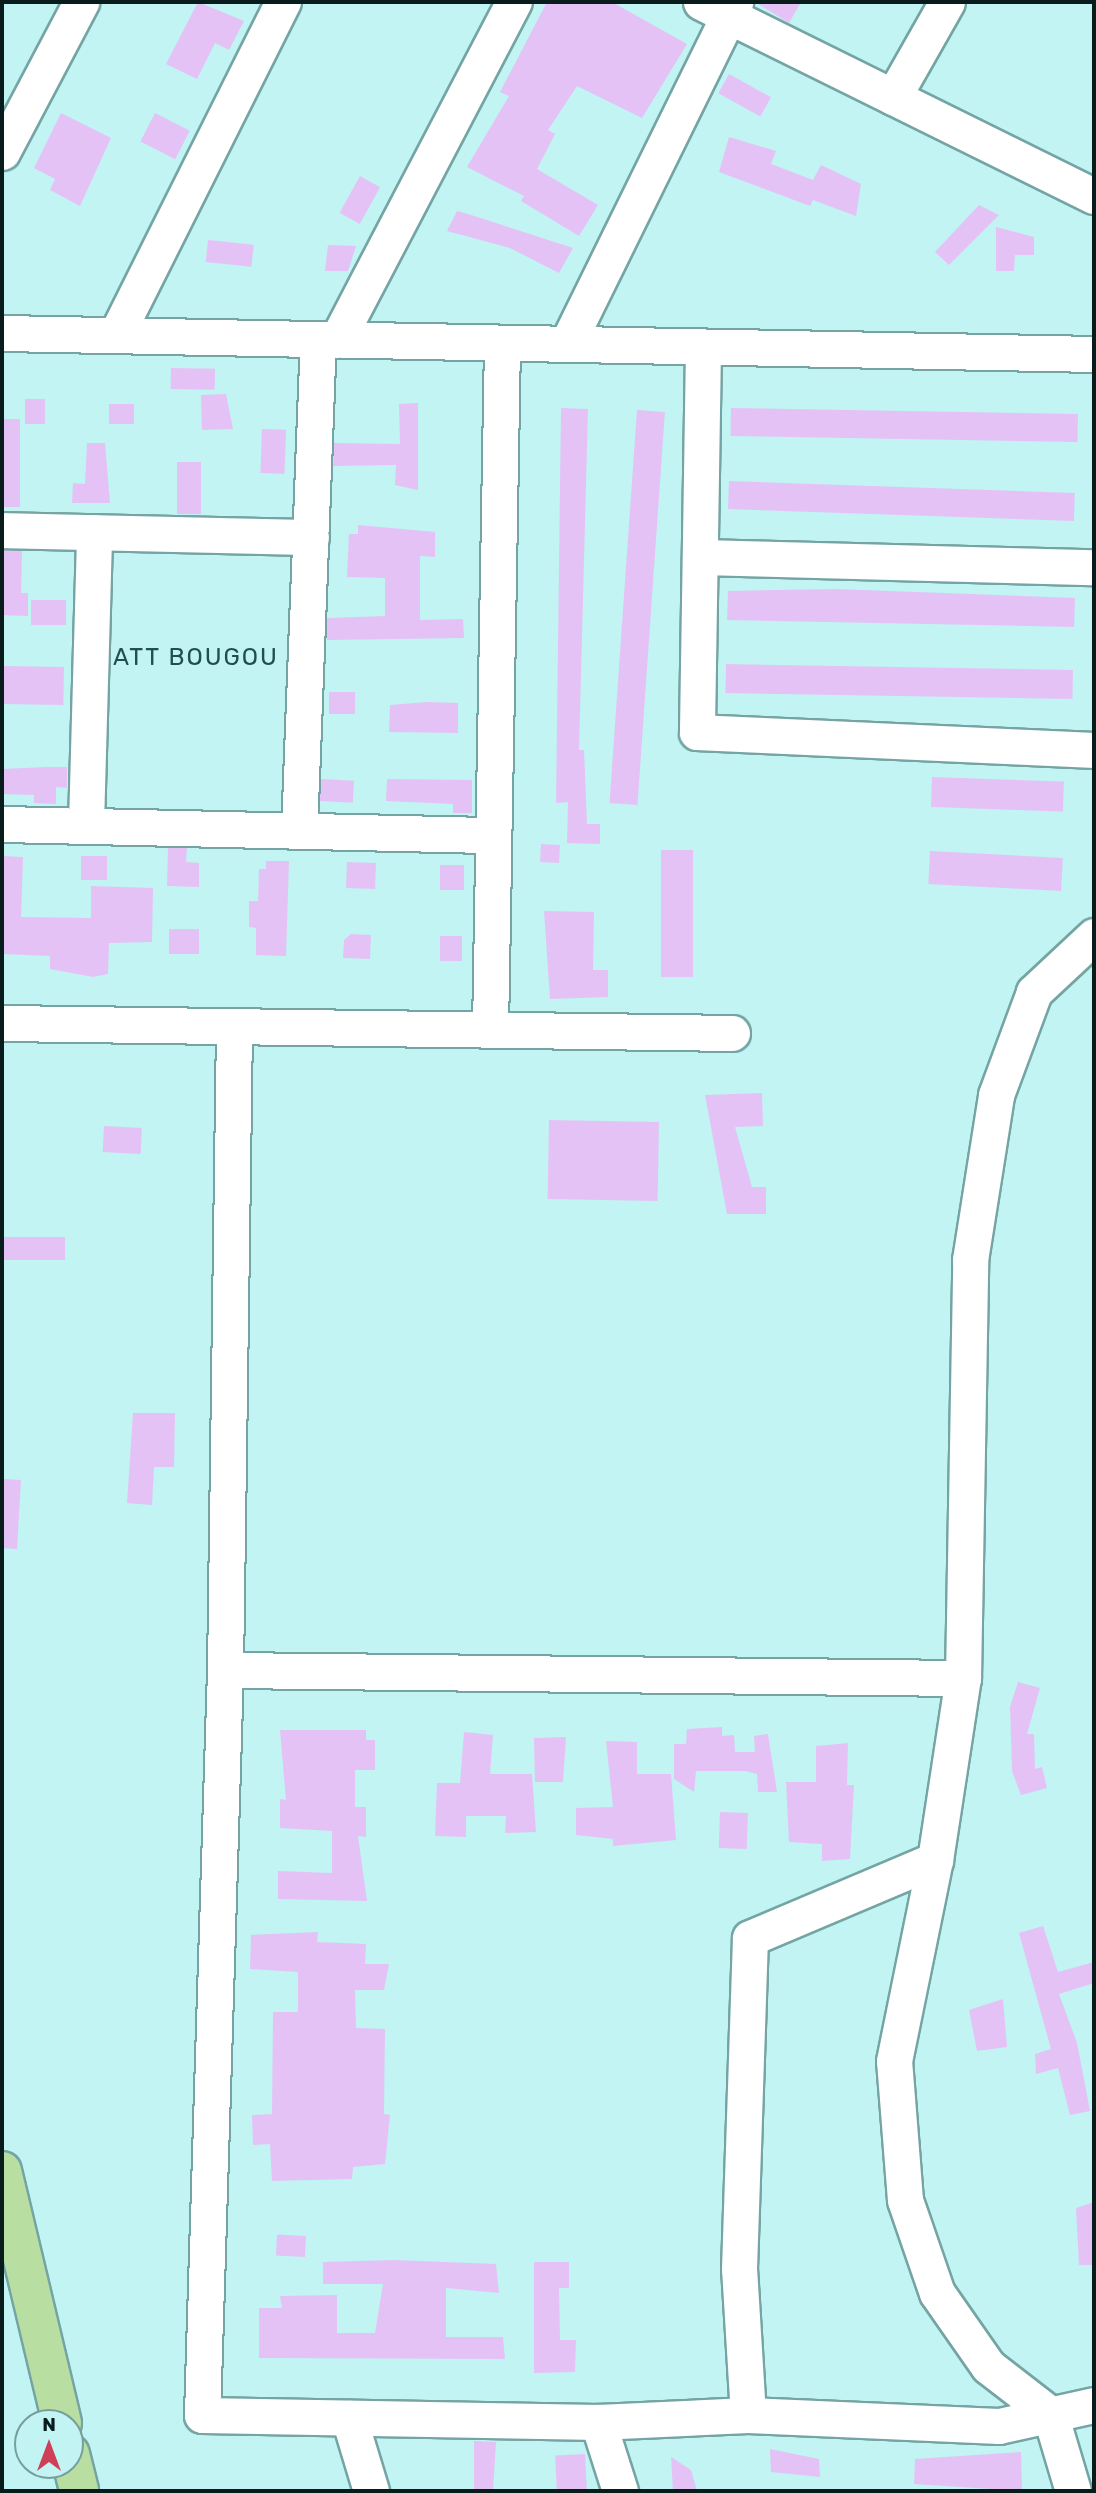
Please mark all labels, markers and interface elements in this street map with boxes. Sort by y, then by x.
district label: ATT BOUGOU [114,644,278,672]
north arrow [14,2409,84,2479]
text: N [42,2413,56,2436]

